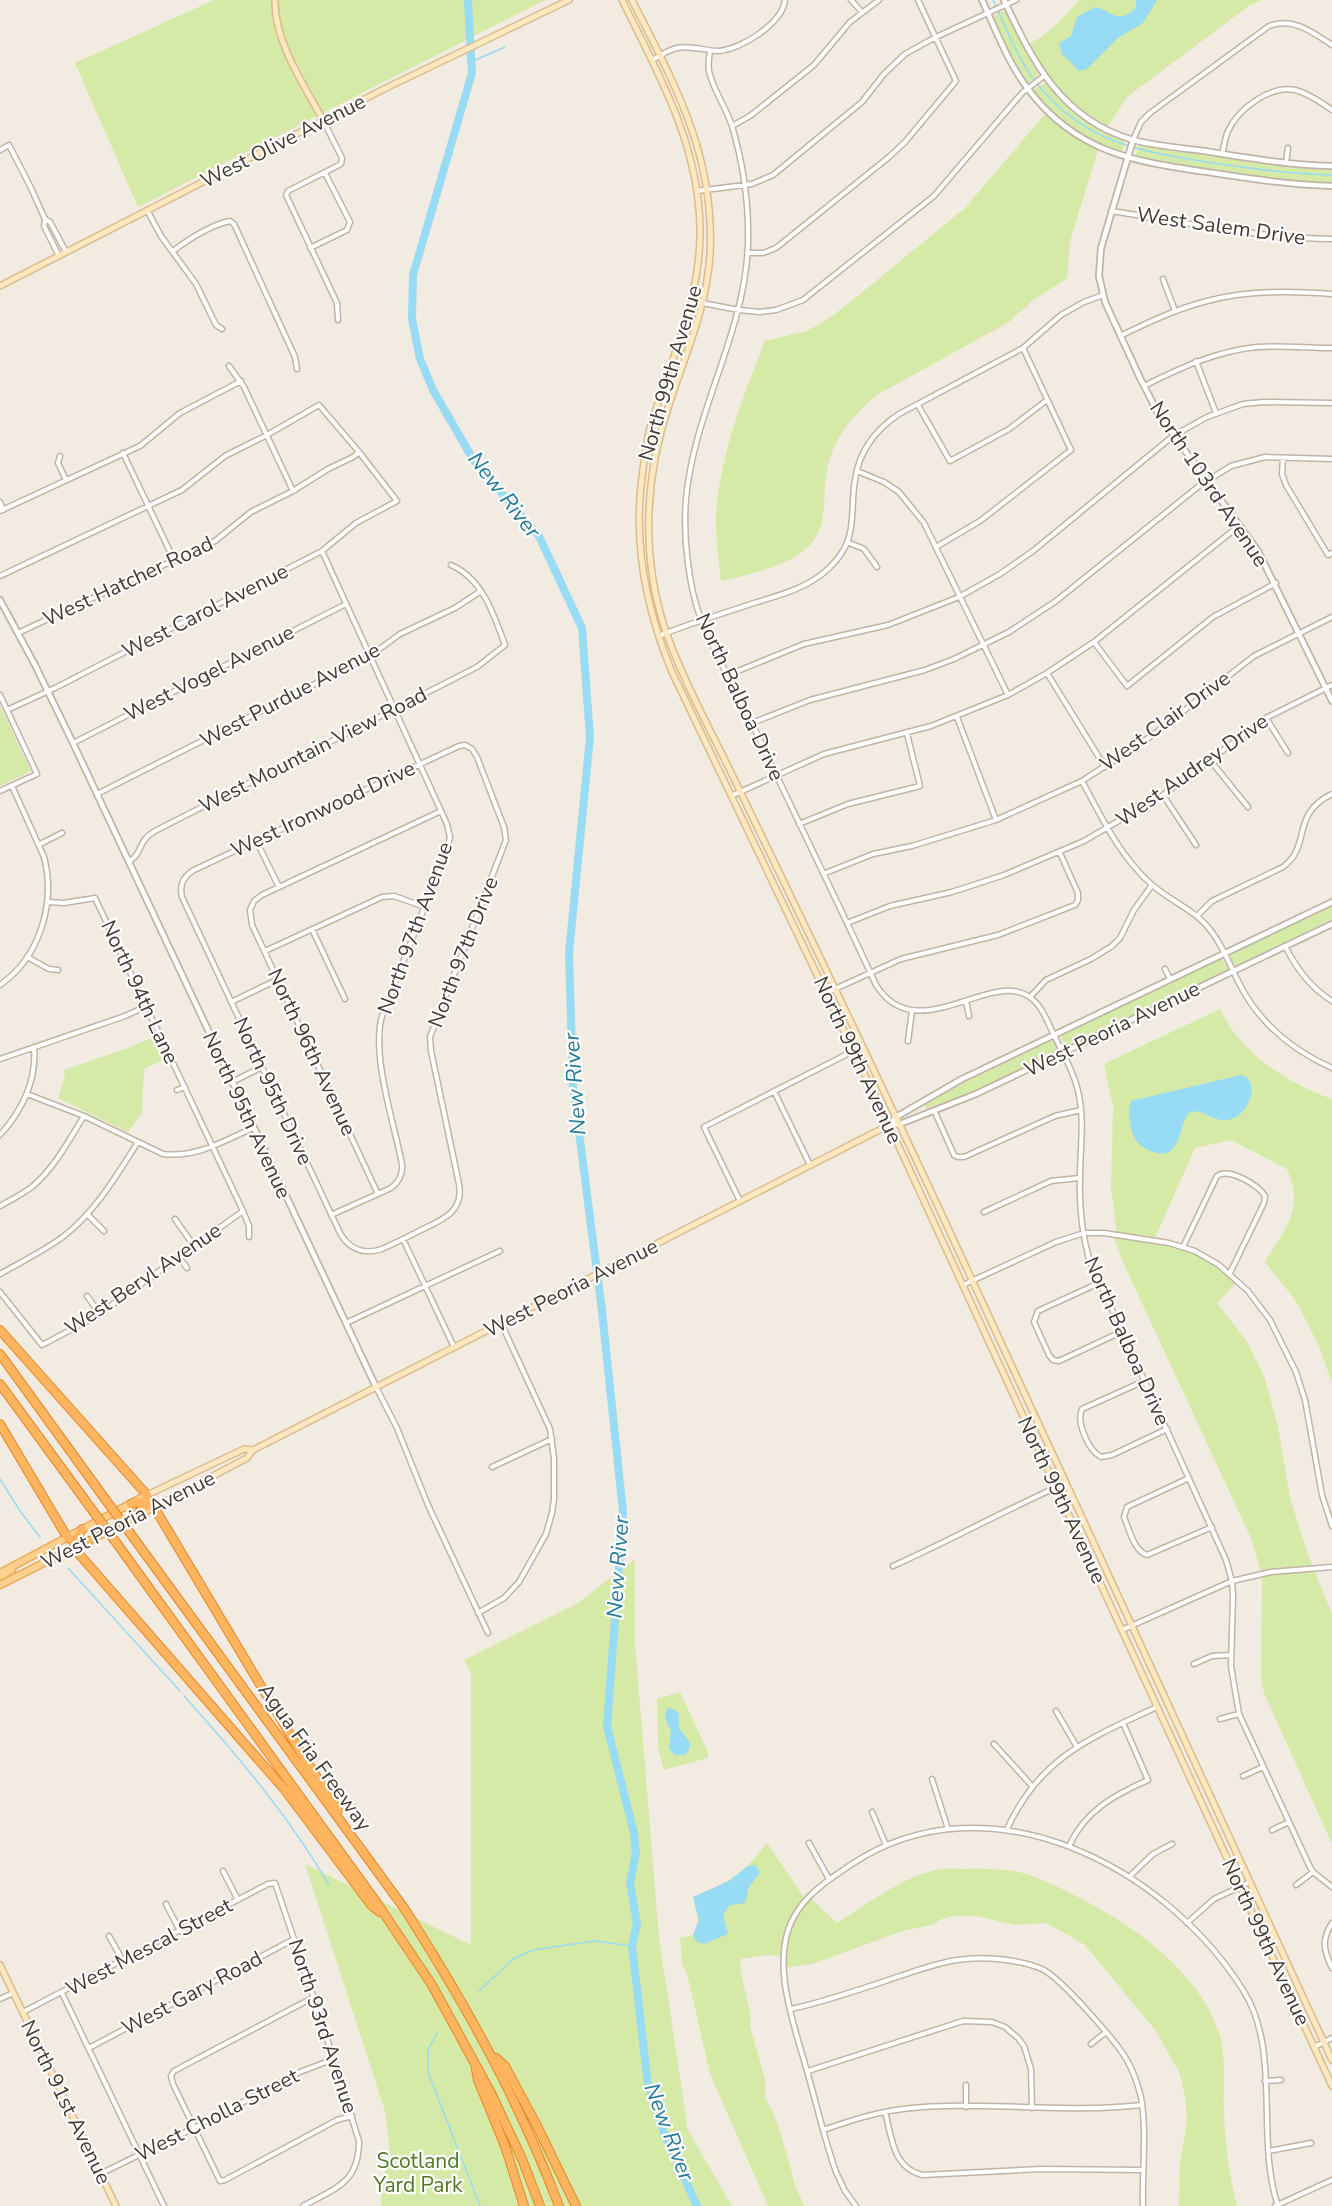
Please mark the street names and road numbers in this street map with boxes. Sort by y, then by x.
street label: West Olive Avenue [196,87,370,195]
street label: West Salem Drive [1135,200,1307,252]
street label: North 99th Avenue [632,282,708,464]
street label: North 103rd Avenue [1143,396,1275,572]
street label: West Hatcher Road [38,529,218,633]
street label: West Carol Avenue [117,557,293,665]
street label: North Balboa Drive [689,609,791,785]
street label: West Vogel Avenue [119,618,299,728]
street label: West Purdue Avenue [195,636,385,754]
street label: West Clair Drive [1094,664,1236,778]
street label: West Mountain View Road [194,680,432,820]
street label: West Audrey Drive [1110,707,1274,833]
street label: West Ironwood Drive [226,754,420,864]
street label: North 97th Avenue [371,838,459,1018]
street label: North 97th Drive [421,872,505,1032]
street label: North 94th Lane [94,916,186,1068]
street label: North 96th Avenue [261,964,363,1140]
street label: North 99th Avenue [807,972,909,1148]
street label: West Peoria Avenue [1020,974,1204,1084]
street label: North 95th Drive [227,1013,319,1169]
street label: North 95th Avenue [196,1027,298,1203]
street label: West Beryl Avenue [59,1216,227,1342]
street label: West Peoria Avenue [479,1232,663,1344]
street label: North Balboa Drive [1077,1252,1177,1430]
street label: North 99th Avenue [1011,1412,1113,1588]
street label: West Peoria Avenue [36,1464,220,1576]
street label: Agua Fria Freeway [252,1677,378,1837]
street label: North 99th Avenue [1215,1854,1317,2030]
street label: West Mescal Street [61,1891,238,2003]
street label: North 93rd Avenue [282,1935,364,2117]
street label: West Gary Road [117,1944,267,2042]
street label: North 91st Avenue [14,2015,118,2189]
street label: West Cholla Street [131,2061,304,2168]

